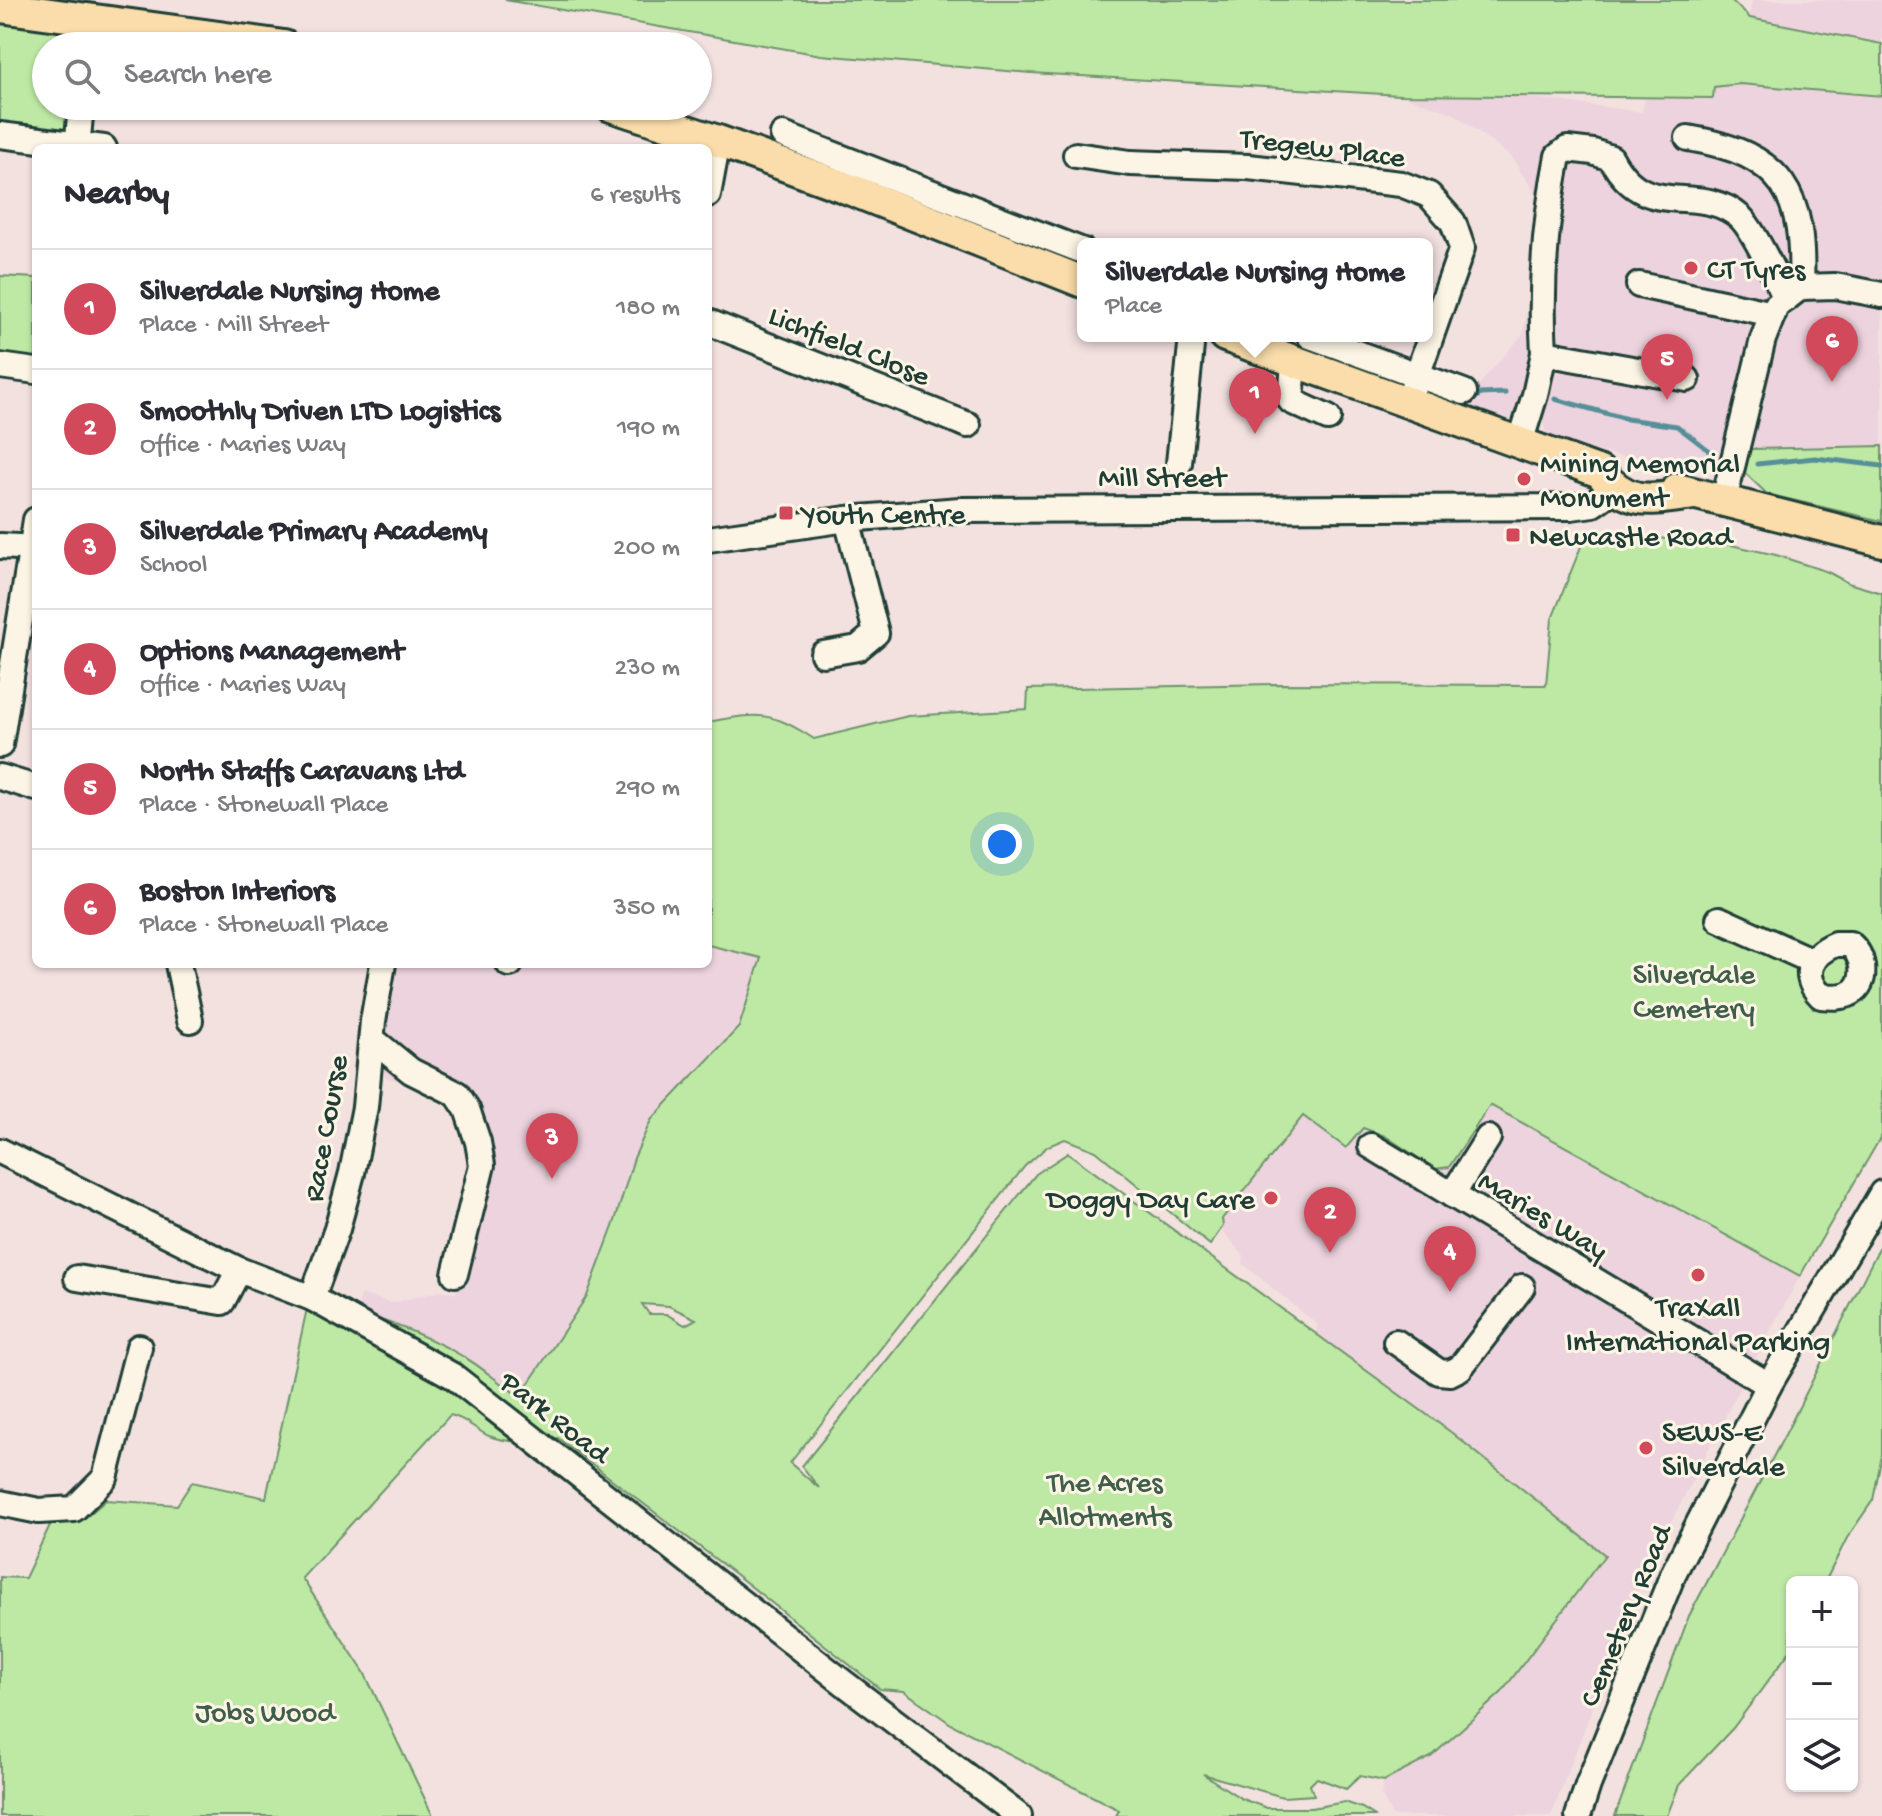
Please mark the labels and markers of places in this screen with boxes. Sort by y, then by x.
place label: CT Tyres [1707,255,1806,290]
marker: CT Tyres [1682,259,1700,277]
pin: 6 [1806,316,1858,382]
pin: 5 [1641,334,1693,400]
pin: 1 [1229,368,1281,434]
place label: Mining Memorial Monument [1540,449,1740,518]
marker: Mining Memorial Monument [1515,470,1533,488]
place label: Youth Centre [799,500,966,535]
marker: Youth Centre [777,504,795,522]
place label: Newcastle Road [1529,522,1735,557]
marker: Newcastle Road [1504,526,1522,544]
pin: 3 [526,1113,578,1179]
place label: Doggy Day Care [1045,1185,1256,1220]
pin: 2 [1304,1187,1356,1253]
marker: Doggy Day Care [1262,1189,1280,1207]
pin: 4 [1424,1226,1476,1292]
marker: TraXall International Parking [1689,1266,1707,1284]
place label: TraXall International Parking [1566,1293,1830,1362]
place label: SEWS-E Silverdale [1662,1418,1785,1487]
marker: SEWS-E Silverdale [1637,1439,1655,1457]

